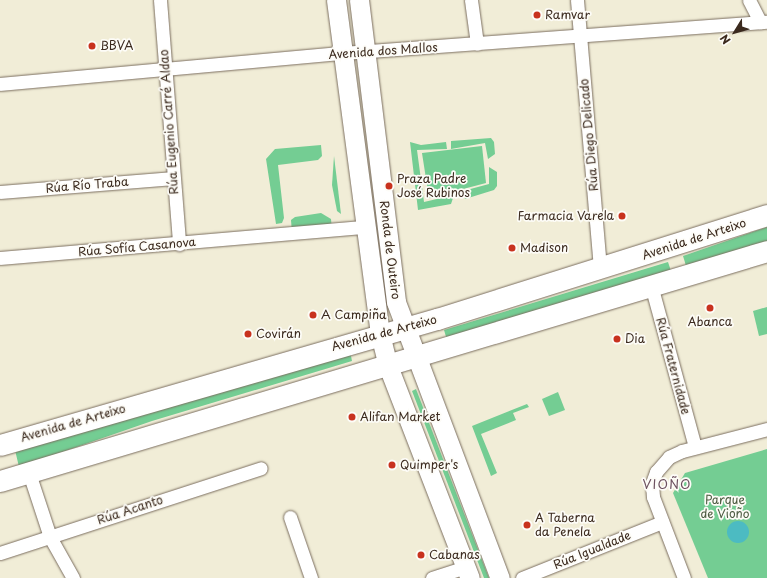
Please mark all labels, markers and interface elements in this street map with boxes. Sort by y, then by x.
place label: Ramvar [545,8,590,22]
marker: Ramvar [532,10,542,20]
north arrow [715,12,755,52]
text: N [716,31,734,48]
place label: BBVA [100,39,133,53]
street label: Avenida dos Mallos [328,40,438,62]
marker: BBVA [87,41,97,51]
street label: Rúa Eugenio Carré Aldao [157,49,181,195]
street label: Rúa Diego Delicado [577,78,601,192]
place label: Praza Padre José Rubinos [397,172,470,200]
street label: Rúa Río Traba [45,174,129,196]
marker: Praza Padre José Rubinos [384,181,394,191]
street label: Ronda de Outeiro [377,200,403,300]
place label: Farmacia Varela [518,209,614,223]
marker: Farmacia Varela [617,211,627,221]
street label: Avenida de Arteixo [640,215,748,263]
street label: Rúa Sofía Casanova [78,235,196,259]
place label: Madison [520,241,568,255]
marker: Madison [507,243,517,253]
marker: Abanca [705,303,715,313]
place label: A Campiña [321,308,387,322]
marker: A Campiña [308,310,318,320]
street label: Avenida de Arteixo [330,312,438,354]
street label: Rúa Fraternidade [653,315,693,417]
place label: Abanca [688,315,732,329]
place label: Covirán [256,327,301,341]
marker: Covirán [243,329,253,339]
place label: Dia [625,332,645,346]
marker: Dia [612,334,622,344]
street label: Avenida de Arteixo [19,401,127,445]
place label: Alifan Market [360,410,440,424]
marker: Alifan Market [347,412,357,422]
place label: Quimper's [400,458,458,472]
marker: Quimper's [387,460,397,470]
district label: VIOÑO [643,476,691,492]
street label: Rúa Acanto [95,493,165,527]
park label: Parque de Vioño [700,493,750,521]
place label: A Taberna da Penela [535,511,596,539]
marker: A Taberna da Penela [522,520,532,530]
street label: Rúa Igualdade [551,528,633,572]
place label: Cabanas [429,548,480,562]
marker: Cabanas [416,550,426,560]

